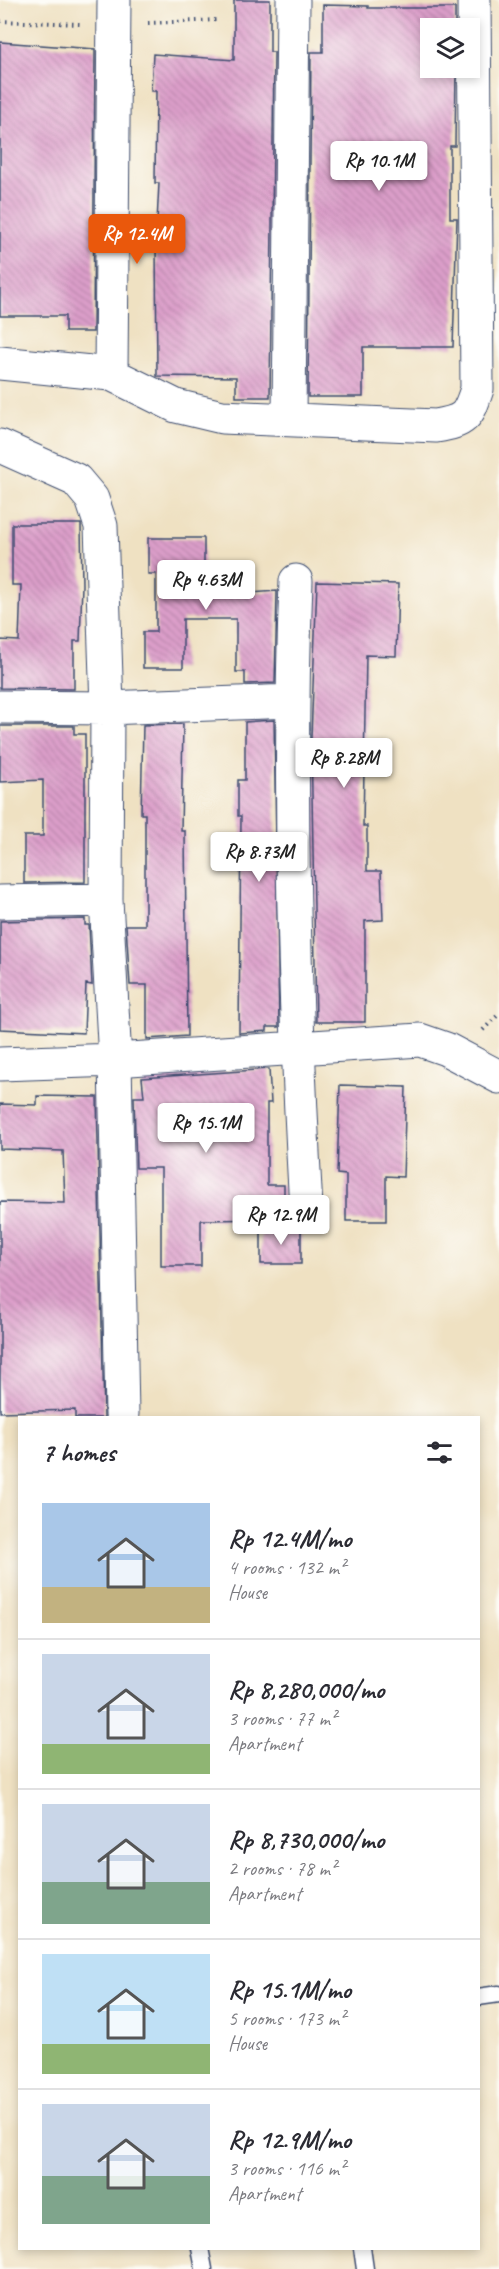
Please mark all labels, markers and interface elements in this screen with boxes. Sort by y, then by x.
map controls [420,18,480,78]
button: layers [420,18,480,78]
pin: Rp 10.1M [317,141,441,192]
text: Rp 10.1M [344,148,414,173]
pin: Rp 12.4M [75,214,199,265]
text: Rp 12.4M [102,221,172,246]
pin: Rp 4.63M [144,560,268,611]
text: Rp 4.63M [171,567,241,592]
pin: Rp 8.28M [282,738,406,789]
text: Rp 8.28M [309,745,379,770]
pin: Rp 8.73M [197,832,321,883]
text: Rp 8.73M [224,839,294,864]
pin: Rp 15.1M [144,1103,268,1154]
text: Rp 15.1M [172,1110,240,1135]
pin: Rp 12.9M [219,1195,343,1246]
text: Rp 12.9M [247,1202,315,1227]
text: 7 homes [42,1436,115,1469]
icon: filters [423,1436,456,1469]
text: Rp 12.4M/mo [228,1522,351,1555]
icon: home [90,1527,162,1599]
text: 4 rooms · 132 m² [228,1555,345,1580]
text: House [228,1580,267,1605]
text: Rp 8,280,000/mo [228,1673,384,1706]
icon: home [90,1678,162,1750]
text: 3 rooms · 77 m² [228,1706,336,1731]
text: Apartment [228,1731,301,1756]
text: Rp 8,730,000/mo [228,1823,384,1856]
icon: home [90,1828,162,1900]
text: 2 rooms · 78 m² [228,1856,336,1881]
text: Apartment [228,1881,301,1906]
text: Rp 15.1M/mo [228,1973,351,2006]
icon: home [90,1978,162,2050]
text: 5 rooms · 173 m² [228,2006,345,2031]
text: House [228,2031,267,2056]
text: Rp 12.9M/mo [228,2123,351,2156]
icon: home [90,2128,162,2200]
text: 3 rooms · 116 m² [228,2156,345,2181]
text: Apartment [228,2181,301,2206]

